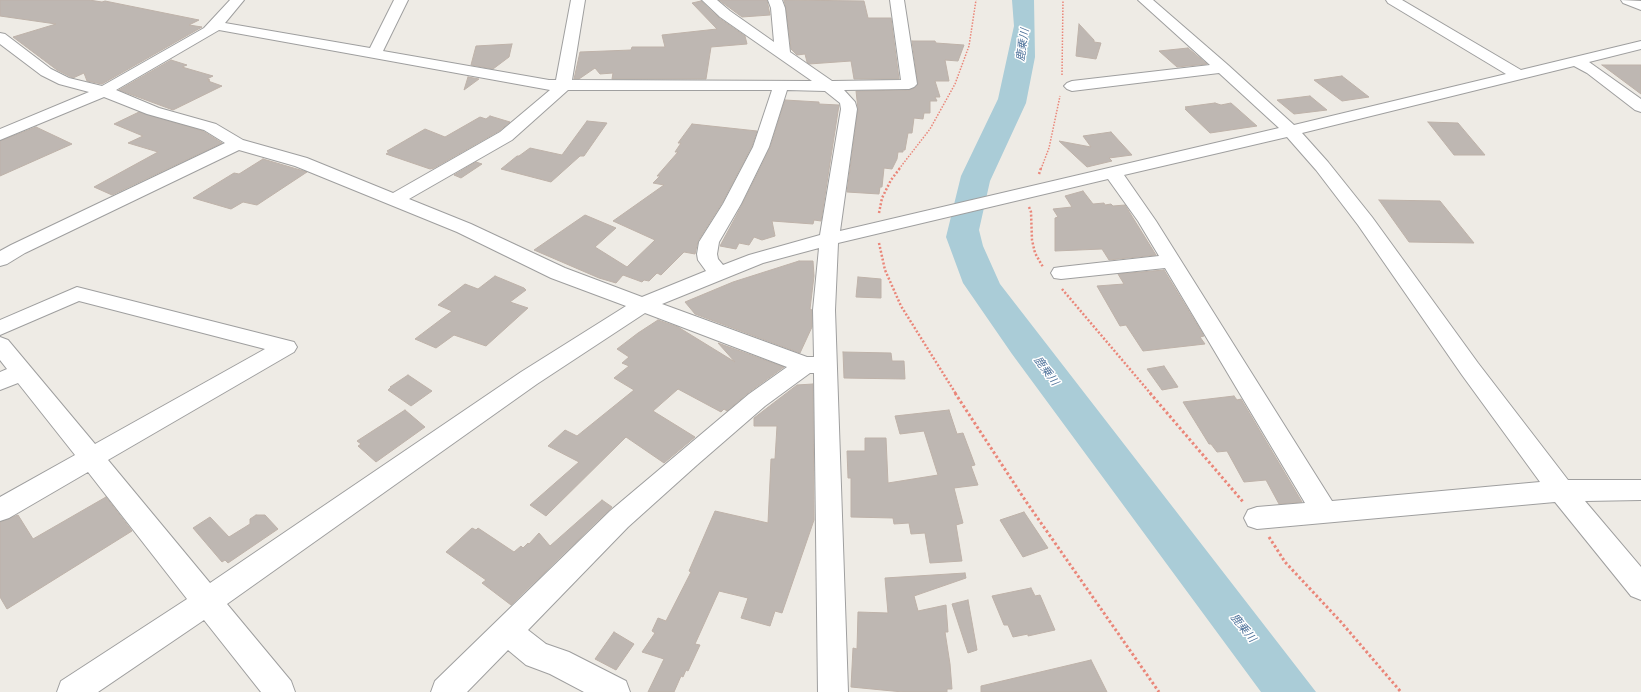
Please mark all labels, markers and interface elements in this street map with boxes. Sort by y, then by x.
water label: 鹿乗川 [1014,28,1032,62]
water label: 鹿乗川 [1031,354,1061,388]
water label: 鹿乗川 [1227,611,1259,645]

